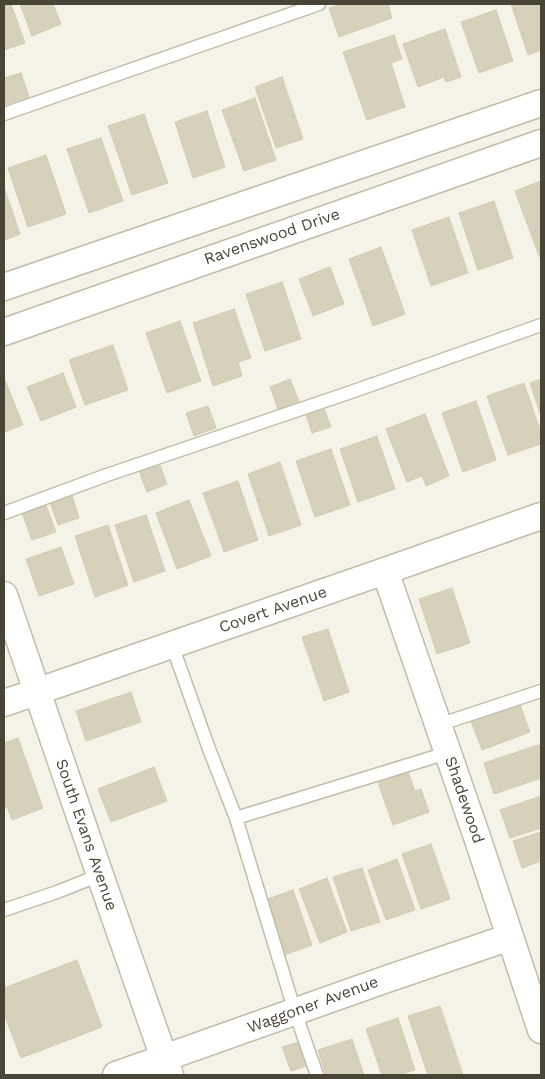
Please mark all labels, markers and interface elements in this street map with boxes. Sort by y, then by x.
street label: Ravenswood Drive [202,205,342,269]
street label: Covert Avenue [216,583,330,637]
street label: Shadewood [440,754,488,846]
street label: South Evans Avenue [51,757,121,913]
street label: Waggoner Avenue [245,972,381,1038]

